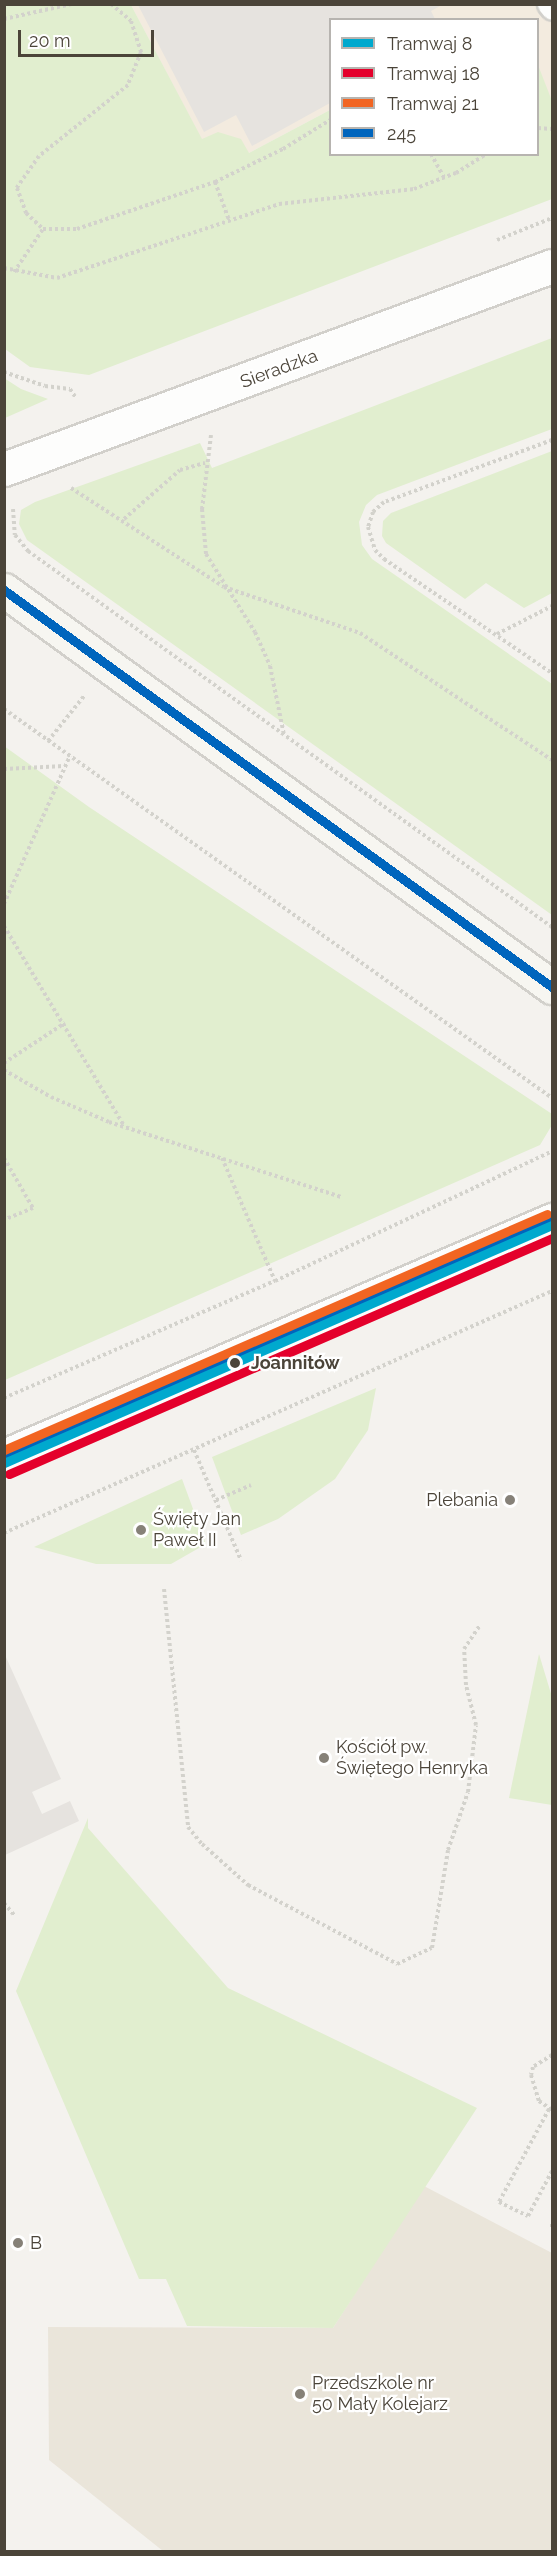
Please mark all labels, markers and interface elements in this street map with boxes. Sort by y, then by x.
scale bar [21,18,158,56]
legend [329,18,539,156]
text: 20 m [29,30,71,51]
text: Tramwaj 8 [387,33,472,54]
text: Tramwaj 18 [387,63,480,84]
text: Tramwaj 21 [387,93,479,114]
text: 245 [387,123,416,144]
street label: Sieradzka [237,345,321,393]
marker: Joannitów [224,1352,246,1374]
place label: Joannitów [251,1352,340,1374]
place label: Plebania [426,1489,498,1511]
marker: Plebania [503,1493,517,1507]
place label: Święty Jan Paweł II [153,1509,242,1552]
marker: Święty Jan Paweł II [134,1523,148,1537]
place label: Kościół pw. Świętego Henryka [336,1737,488,1780]
marker: Kościół pw. Świętego Henryka [317,1751,331,1765]
place label: B [30,2232,42,2254]
marker: B [11,2236,25,2250]
place label: Przedszkole nr 50 Mały Kolejarz [312,2373,448,2416]
marker: Przedszkole nr 50 Mały Kolejarz [293,2387,307,2401]

